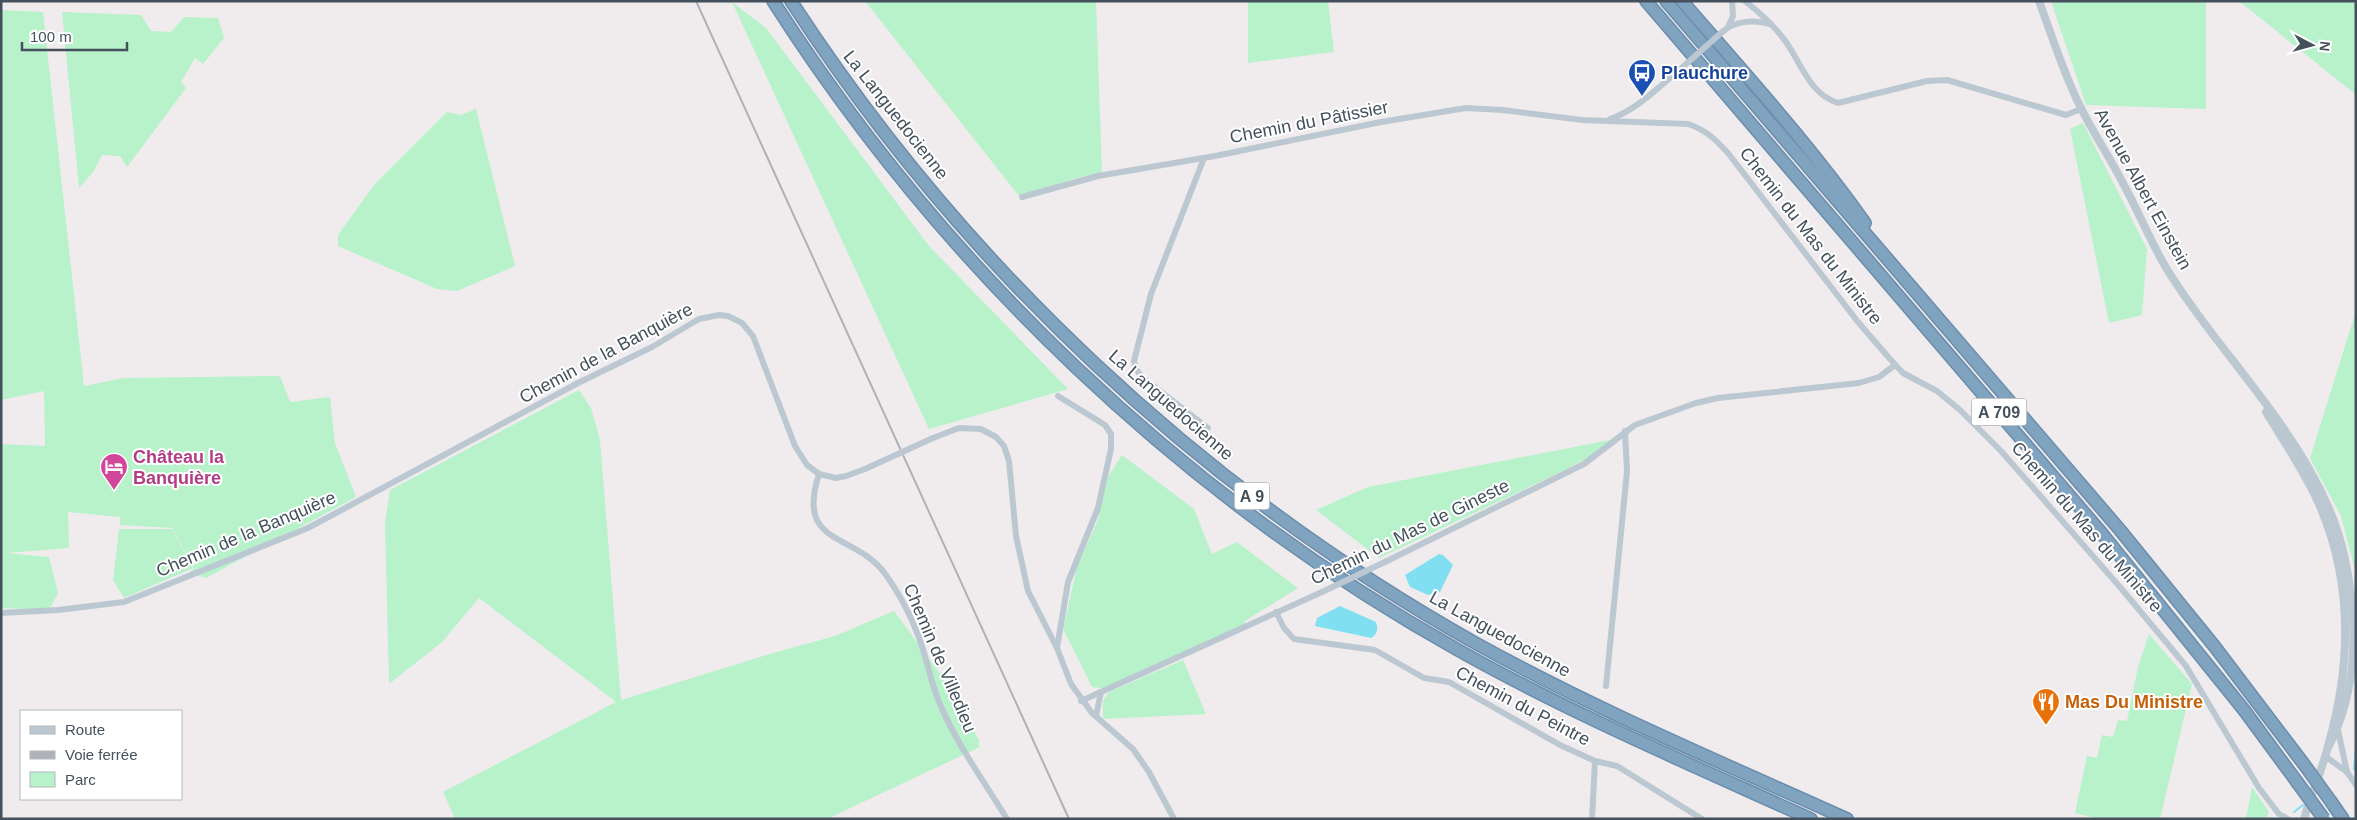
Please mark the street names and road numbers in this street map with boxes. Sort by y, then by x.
street label: La Languedocienne [839,47,953,183]
street label: Chemin du Pâtissier [1228,97,1390,147]
street label: Avenue Albert Einstein [2090,105,2196,273]
street label: Chemin du Mas du Ministre [1736,144,1886,328]
street label: Chemin de la Banquière [516,299,696,407]
street label: La Languedocienne [1105,346,1237,464]
road number: A 709 [1972,398,2026,426]
street label: Chemin du Mas du Ministre [2008,438,2166,616]
street label: Chemin du Mas de Gineste [1308,475,1512,589]
road number: A 9 [1234,482,1270,510]
street label: Chemin de la Banquière [153,487,339,581]
street label: Chemin de Villedieu [900,581,980,735]
street label: La Languedocienne [1426,587,1574,681]
street label: Chemin du Peintre [1452,662,1594,750]

